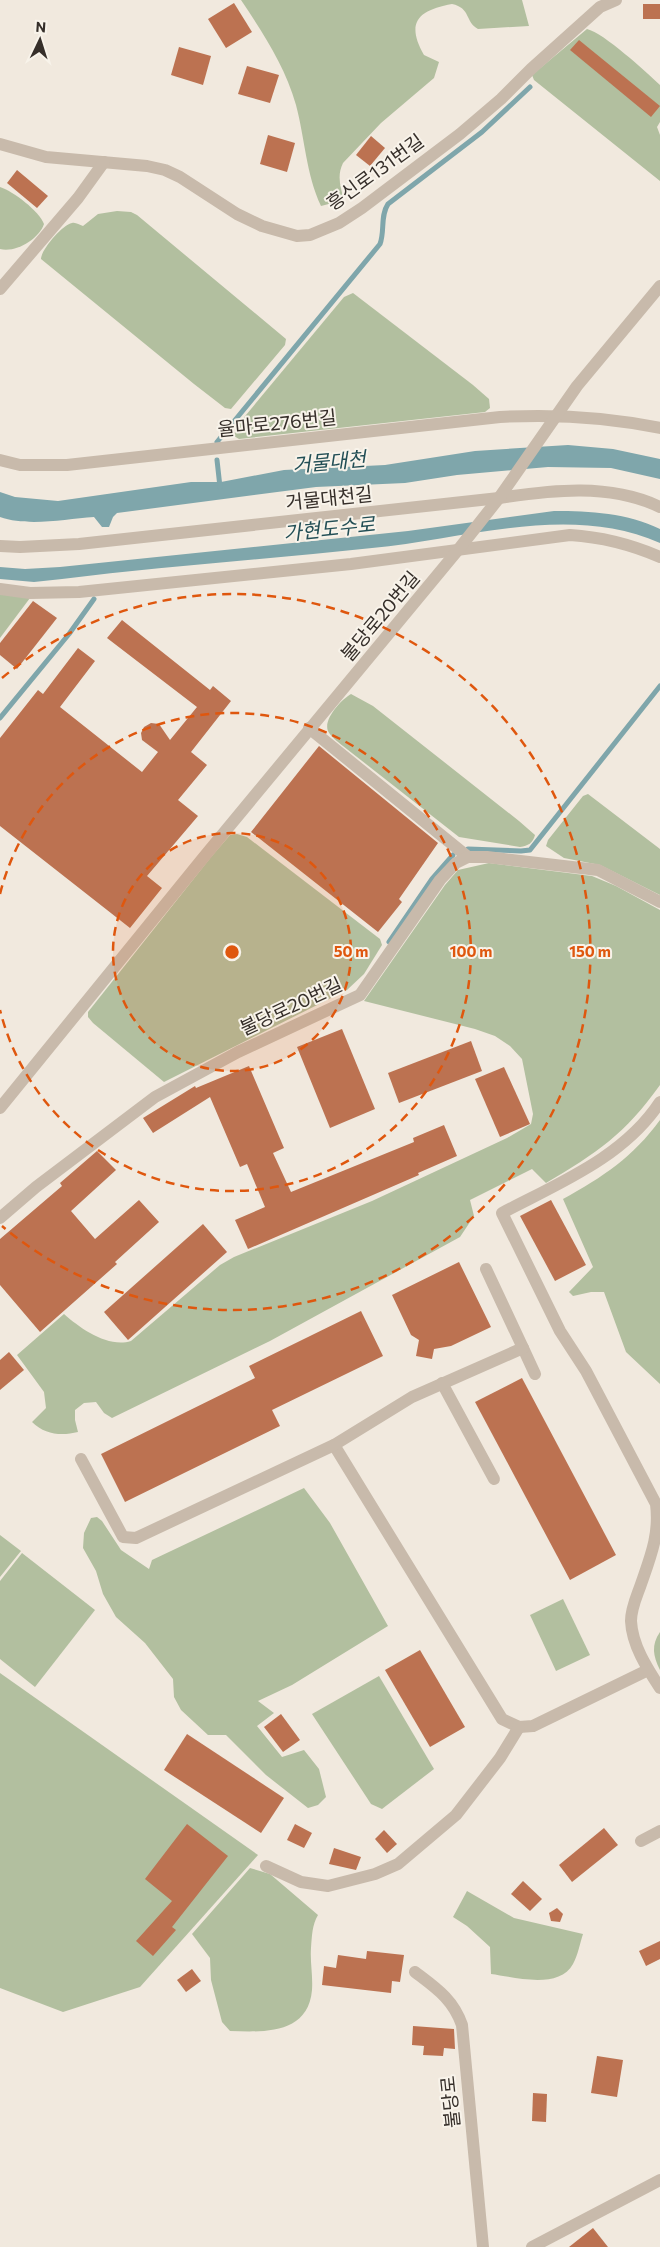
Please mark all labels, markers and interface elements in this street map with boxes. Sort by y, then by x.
north arrow [15,15,65,65]
text: N [35,18,47,35]
street label: 흥신로131번길 [322,129,428,215]
street label: 율마로276번길 [216,405,338,440]
water label: 거물대천 [291,446,369,476]
street label: 거물대천길 [284,481,374,514]
water label: 가현도수로 [282,511,377,545]
street label: 불당로20번길 [335,566,424,665]
text: 50 m [334,942,368,960]
text: 100 m [450,942,492,960]
text: 150 m [569,942,611,960]
centre of rings [223,943,241,961]
street label: 불당로20번길 [236,972,346,1039]
street label: 불당로 [435,2075,464,2129]

